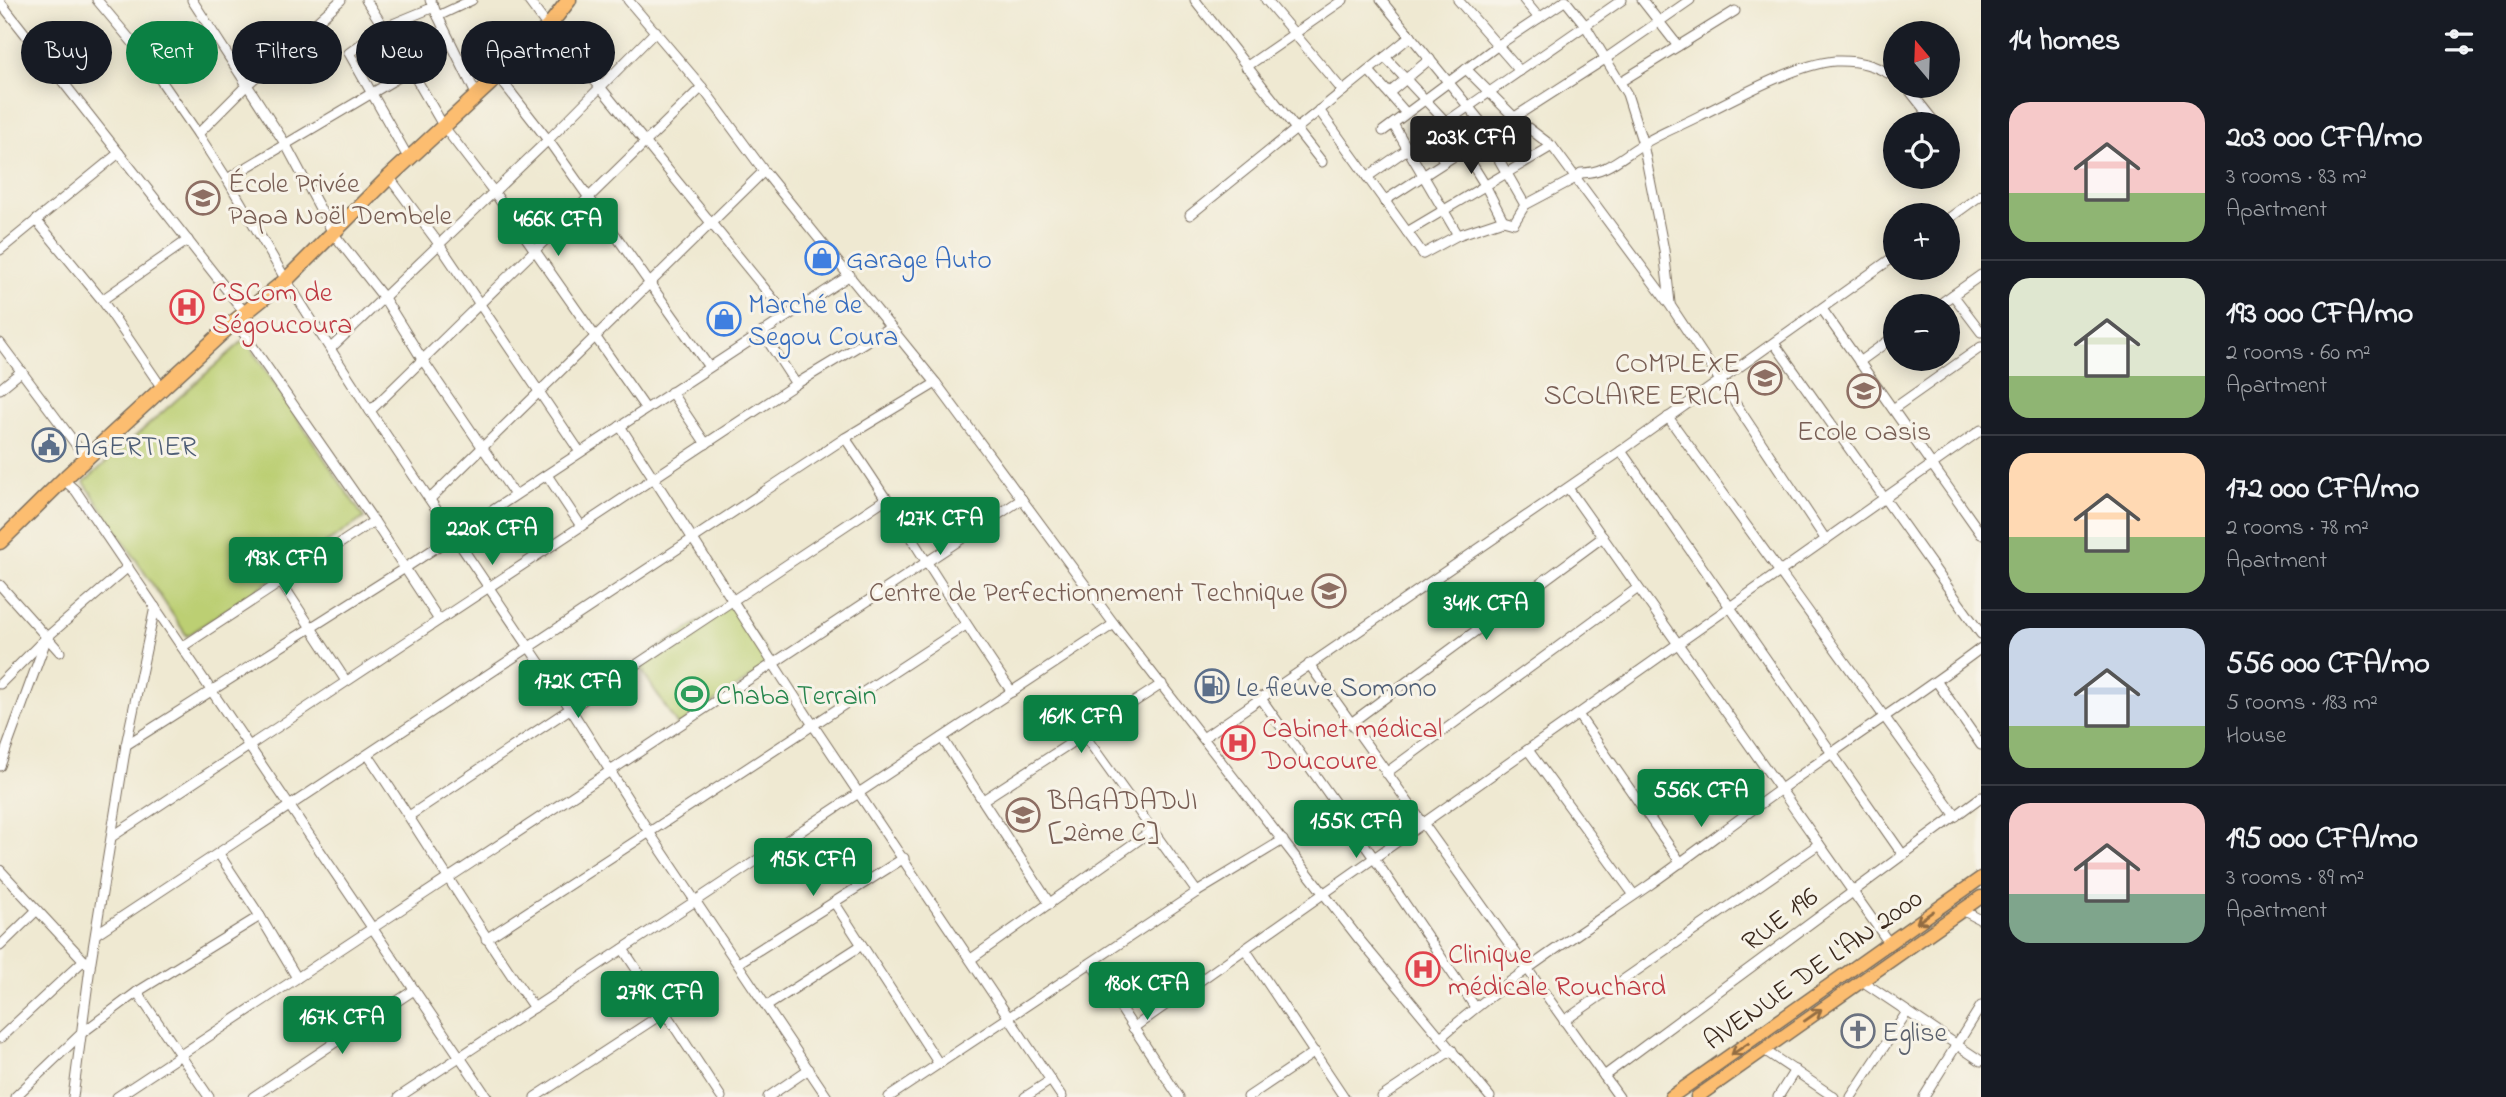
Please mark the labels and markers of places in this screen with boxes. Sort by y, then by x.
pin: 203K CFA [1399,116,1543,176]
place label: École Privée Papa Noël Dembele [228,165,453,238]
school or university icon: École Privée Papa Noël Dembele [184,179,222,217]
pin: 466K CFA [486,198,630,258]
shop icon: Garage Auto [803,239,841,277]
place label: Garage Auto [846,241,992,282]
place label: CSCom de Ségoucoura [212,274,352,347]
place label: Marché de Segou Coura [748,286,898,359]
hospital icon: CSCom de Ségoucoura [168,288,206,326]
shop icon: Marché de Segou Coura [705,300,743,338]
place label: COMPLEXE SCOLAIRE ERICA [1544,345,1740,418]
school or university icon: COMPLEXE SCOLAIRE ERICA [1746,359,1784,397]
school or university icon: Ecole Oasis [1845,372,1883,410]
place label: Ecole Oasis [1797,413,1931,454]
public building icon: AGERTIER [30,426,68,464]
place label: AGERTIER [74,428,197,469]
pin: 127K CFA [868,498,1012,557]
pin: 220K CFA [420,508,564,567]
pin: 193K CFA [214,538,358,597]
school or university icon: Centre de Perfectionnement Technique [1310,572,1348,610]
place label: Centre de Perfectionnement Technique [869,574,1304,615]
pin: 341K CFA [1414,582,1558,642]
pin: 172K CFA [506,660,650,720]
fuel station icon: Le fleuve Somono [1193,667,1231,705]
place label: Le fleuve Somono [1236,669,1437,710]
sports icon: Chaba Terrain [673,675,711,713]
place label: Chaba Terrain [716,677,877,718]
pin: 161K CFA [1009,696,1153,755]
place label: Cabinet médical Doucoure [1261,710,1442,783]
hospital icon: Cabinet médical Doucoure [1219,724,1257,762]
pin: 556K CFA [1629,770,1773,829]
place label: BAGADADJI [2ème C] [1047,782,1198,855]
school or university icon: BAGADADJI [2ème C] [1004,796,1042,834]
pin: 155K CFA [1284,800,1428,860]
pin: 195K CFA [741,838,885,898]
place label: Clinique médicale Rouchard [1448,936,1666,1009]
hospital icon: Clinique médicale Rouchard [1404,950,1442,988]
pin: 180K CFA [1075,962,1219,1022]
pin: 279K CFA [588,972,732,1031]
pin: 167K CFA [270,996,414,1056]
church icon: Eglise [1839,1012,1877,1050]
place label: Eglise [1882,1014,1947,1055]

